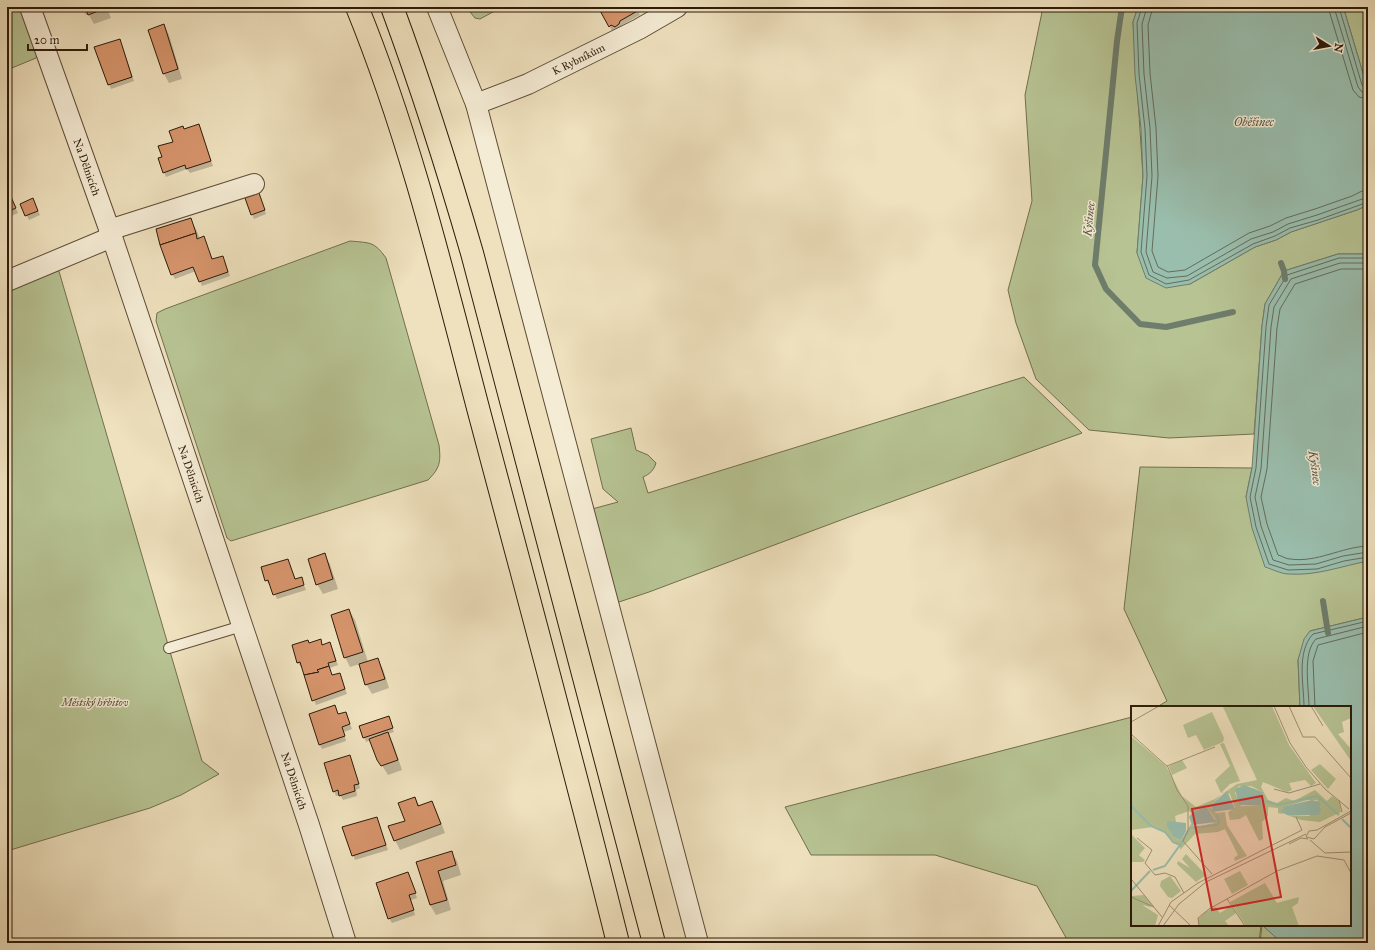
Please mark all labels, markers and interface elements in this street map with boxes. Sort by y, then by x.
scale bar [28,26,87,52]
north arrow [1309,26,1349,66]
text: 20 m [34,33,60,47]
street label: K Rybníkům [550,40,608,78]
text: N [1331,42,1346,54]
water label: Oběšinec [1234,115,1275,129]
street label: Na Dělnicích [71,137,103,197]
water label: Kyšinec [1080,200,1098,238]
street label: Na Dělnicích [176,443,207,504]
water label: Kyšinec [1305,449,1324,487]
park label: Městský hřbitov [60,696,129,709]
inset map [1131,706,1351,926]
street label: Na Dělnicích [279,751,310,811]

